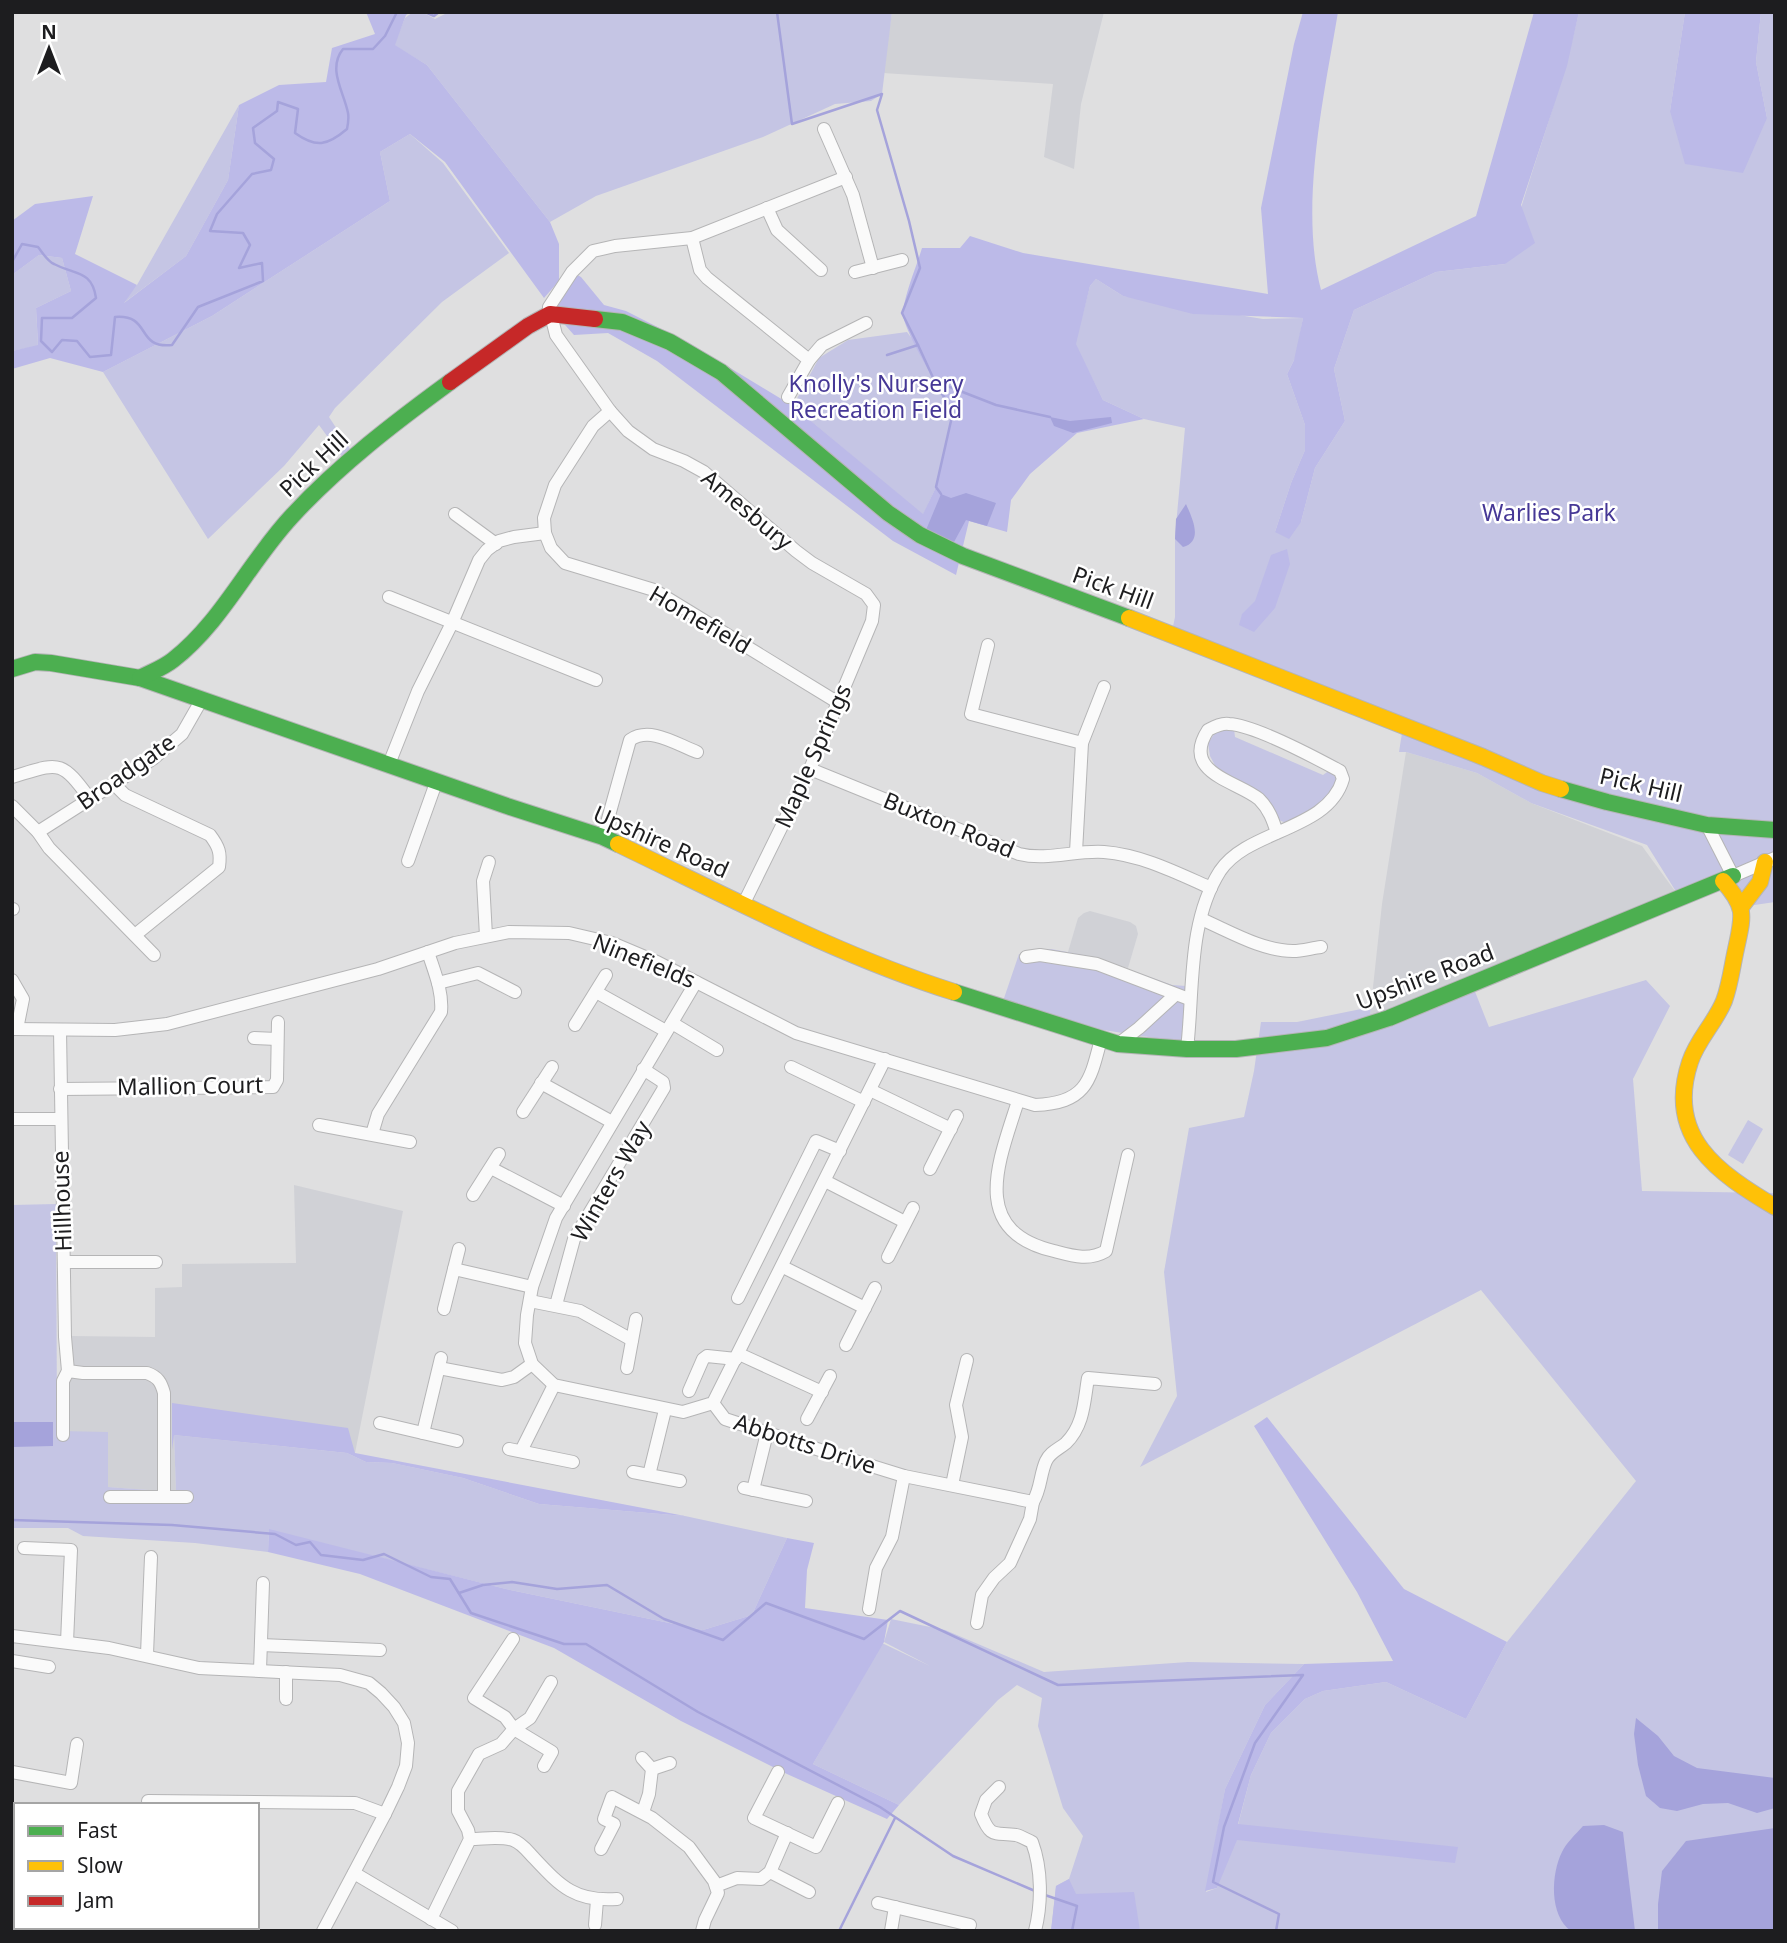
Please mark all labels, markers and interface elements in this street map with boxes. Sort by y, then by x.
north arrow [14,14,84,84]
text: N [41,19,57,45]
park label: Knolly's Nursery Recreation Field [789,367,964,425]
street label: Pick Hill [272,423,355,504]
street label: Amesbury [695,462,800,557]
park label: Warlies Park [1482,496,1617,528]
street label: Pick Hill [1068,558,1158,616]
street label: Homefield [644,577,757,661]
street label: Maple Springs [766,679,858,833]
street label: Broadgate [70,726,181,817]
street label: Pick Hill [1597,759,1686,809]
street label: Buxton Road [879,783,1020,865]
street label: Upshire Road [588,797,734,885]
street label: Ninefields [588,925,701,995]
street label: Upshire Road [1351,935,1498,1017]
street label: Mallion Court [117,1068,263,1102]
street label: Winters Way [563,1114,658,1247]
street label: Hillhouse [43,1150,79,1252]
street label: Abbotts Drive [730,1405,880,1481]
legend [14,1803,259,1929]
text: Fast [77,1816,118,1844]
text: Slow [77,1851,123,1879]
text: Jam [75,1886,114,1914]

